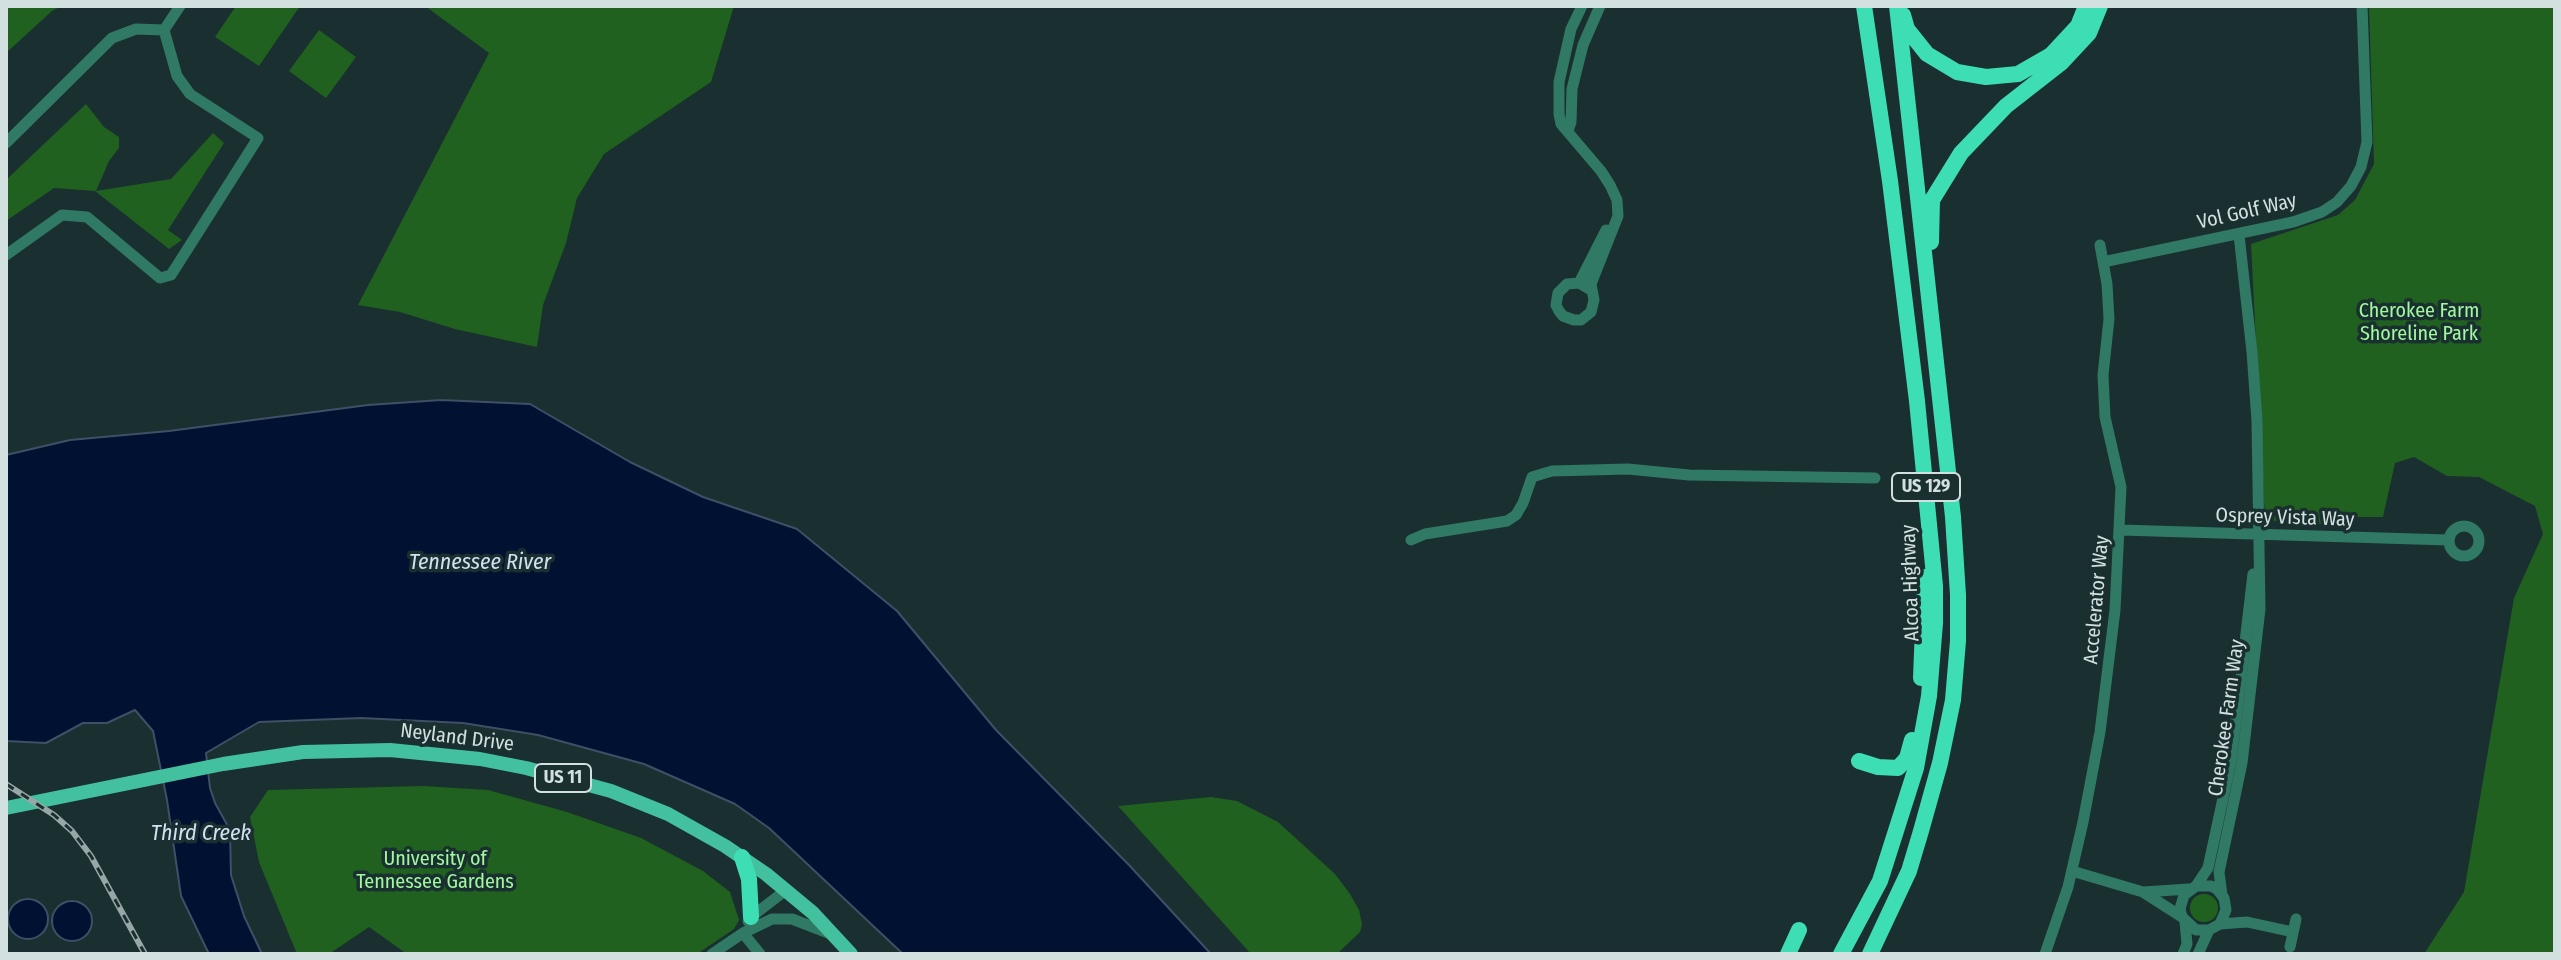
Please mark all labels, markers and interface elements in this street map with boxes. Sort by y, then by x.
street label: Vol Golf Way [2195,189,2299,235]
park label: Cherokee Farm Shoreline Park [2359,299,2479,346]
road number: US 129 [1892,473,1960,501]
street label: Osprey Vista Way [2215,504,2355,532]
street label: Alcoa Highway [1897,524,1925,642]
street label: Accelerator Way [2079,535,2115,665]
water label: Tennessee River [409,550,551,576]
street label: Cherokee Farm Way [2204,638,2250,798]
street label: Neyland Drive [399,719,515,757]
road number: US 11 [535,764,591,792]
water label: Third Creek [151,821,251,847]
park label: University of Tennessee Gardens [356,847,514,894]

